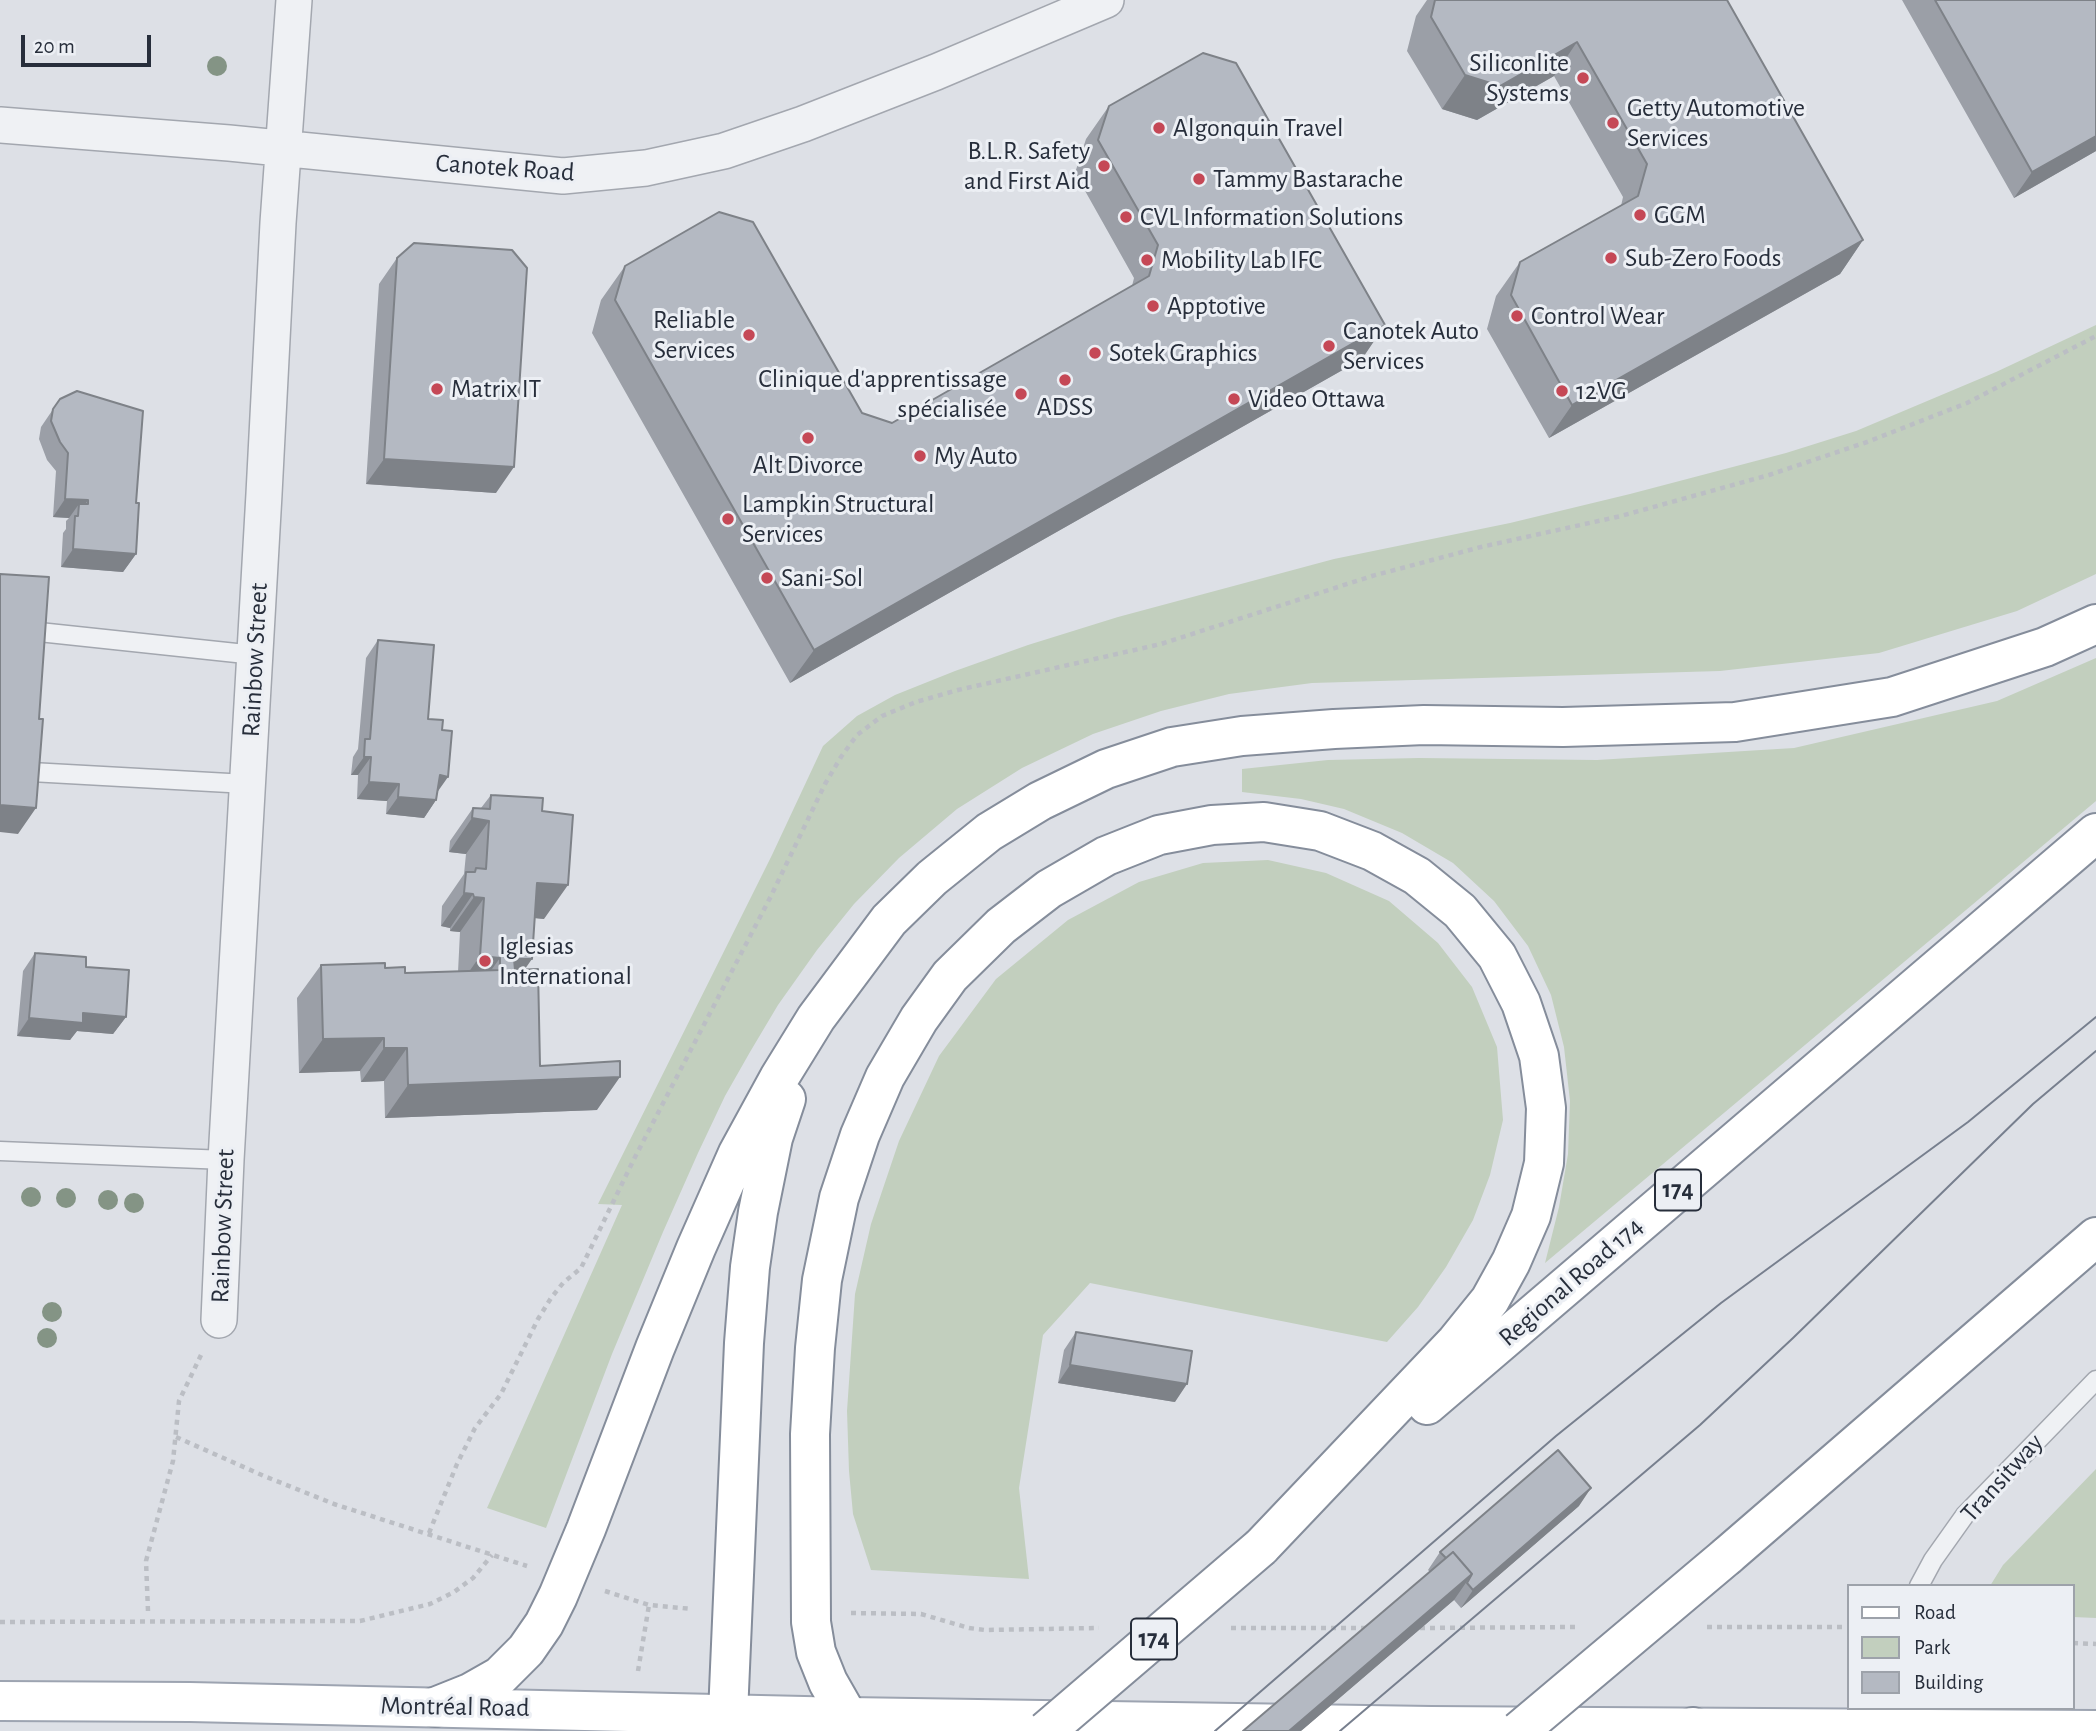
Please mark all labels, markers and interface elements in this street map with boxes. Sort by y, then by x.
scale bar [24,21,154,65]
text: 20 m [34,36,75,57]
place label: Siliconlite Systems [1469,47,1569,108]
marker: Siliconlite Systems [1575,70,1591,86]
place label: Getty Automotive Services [1627,92,1805,154]
place label: Algonquin Travel [1173,112,1343,144]
marker: Getty Automotive Services [1605,115,1621,131]
marker: Algonquin Travel [1151,120,1167,136]
place label: B.L.R. Safety and First Aid [964,135,1090,196]
street label: Canotek Road [434,148,576,188]
marker: B.L.R. Safety and First Aid [1096,158,1112,174]
place label: Tammy Bastarache [1213,163,1403,195]
marker: Tammy Bastarache [1191,171,1207,187]
place label: GGM [1654,199,1706,231]
place label: CVL Information Solutions [1140,201,1403,233]
marker: GGM [1632,207,1648,223]
marker: CVL Information Solutions [1118,209,1134,225]
place label: Sub-Zero Foods [1625,242,1781,274]
place label: Mobility Lab IFC [1161,244,1322,276]
marker: Sub-Zero Foods [1603,250,1619,266]
marker: Mobility Lab IFC [1139,252,1155,268]
place label: Apptotive [1167,290,1266,322]
marker: Apptotive [1145,298,1161,314]
place label: Control Wear [1531,300,1664,332]
place label: Reliable Services [653,304,735,366]
marker: Control Wear [1509,308,1525,324]
place label: Canotek Auto Services [1343,315,1479,376]
marker: Reliable Services [741,327,757,343]
place label: Sotek Graphics [1109,337,1257,369]
marker: Canotek Auto Services [1321,338,1337,354]
marker: Sotek Graphics [1087,345,1103,361]
place label: Clinique d'apprentissage spécialisée [758,363,1007,424]
marker: ADSS [1057,372,1073,388]
place label: Matrix IT [451,373,541,405]
place label: 12VG [1576,375,1627,407]
marker: Matrix IT [429,381,445,397]
place label: Video Ottawa [1248,383,1385,415]
marker: 12VG [1554,383,1570,399]
marker: Clinique d'apprentissage spécialisée [1013,386,1029,402]
place label: ADSS [1037,391,1093,423]
marker: Video Ottawa [1226,391,1242,407]
marker: Alt Divorce [800,430,816,446]
place label: My Auto [934,440,1018,472]
marker: My Auto [912,448,928,464]
place label: Alt Divorce [753,449,863,481]
place label: Lampkin Structural Services [742,488,935,550]
marker: Lampkin Structural Services [720,511,736,527]
place label: Sani-Sol [781,562,863,594]
marker: Sani-Sol [759,570,775,586]
street label: Rainbow Street [235,582,275,738]
place label: Iglesias International [499,930,632,992]
marker: Iglesias International [477,953,493,969]
street label: Rainbow Street [205,1148,241,1304]
road number: 174 [1655,1170,1701,1210]
street label: Regional Road 174 [1492,1211,1650,1353]
street label: Transitway [1954,1427,2050,1529]
legend [1848,1584,2075,1710]
text: Road [1914,1602,1956,1623]
road number: 174 [1131,1618,1177,1660]
text: Park [1914,1637,1950,1658]
text: Building [1914,1672,1983,1693]
street label: Montréal Road [380,1690,530,1724]

